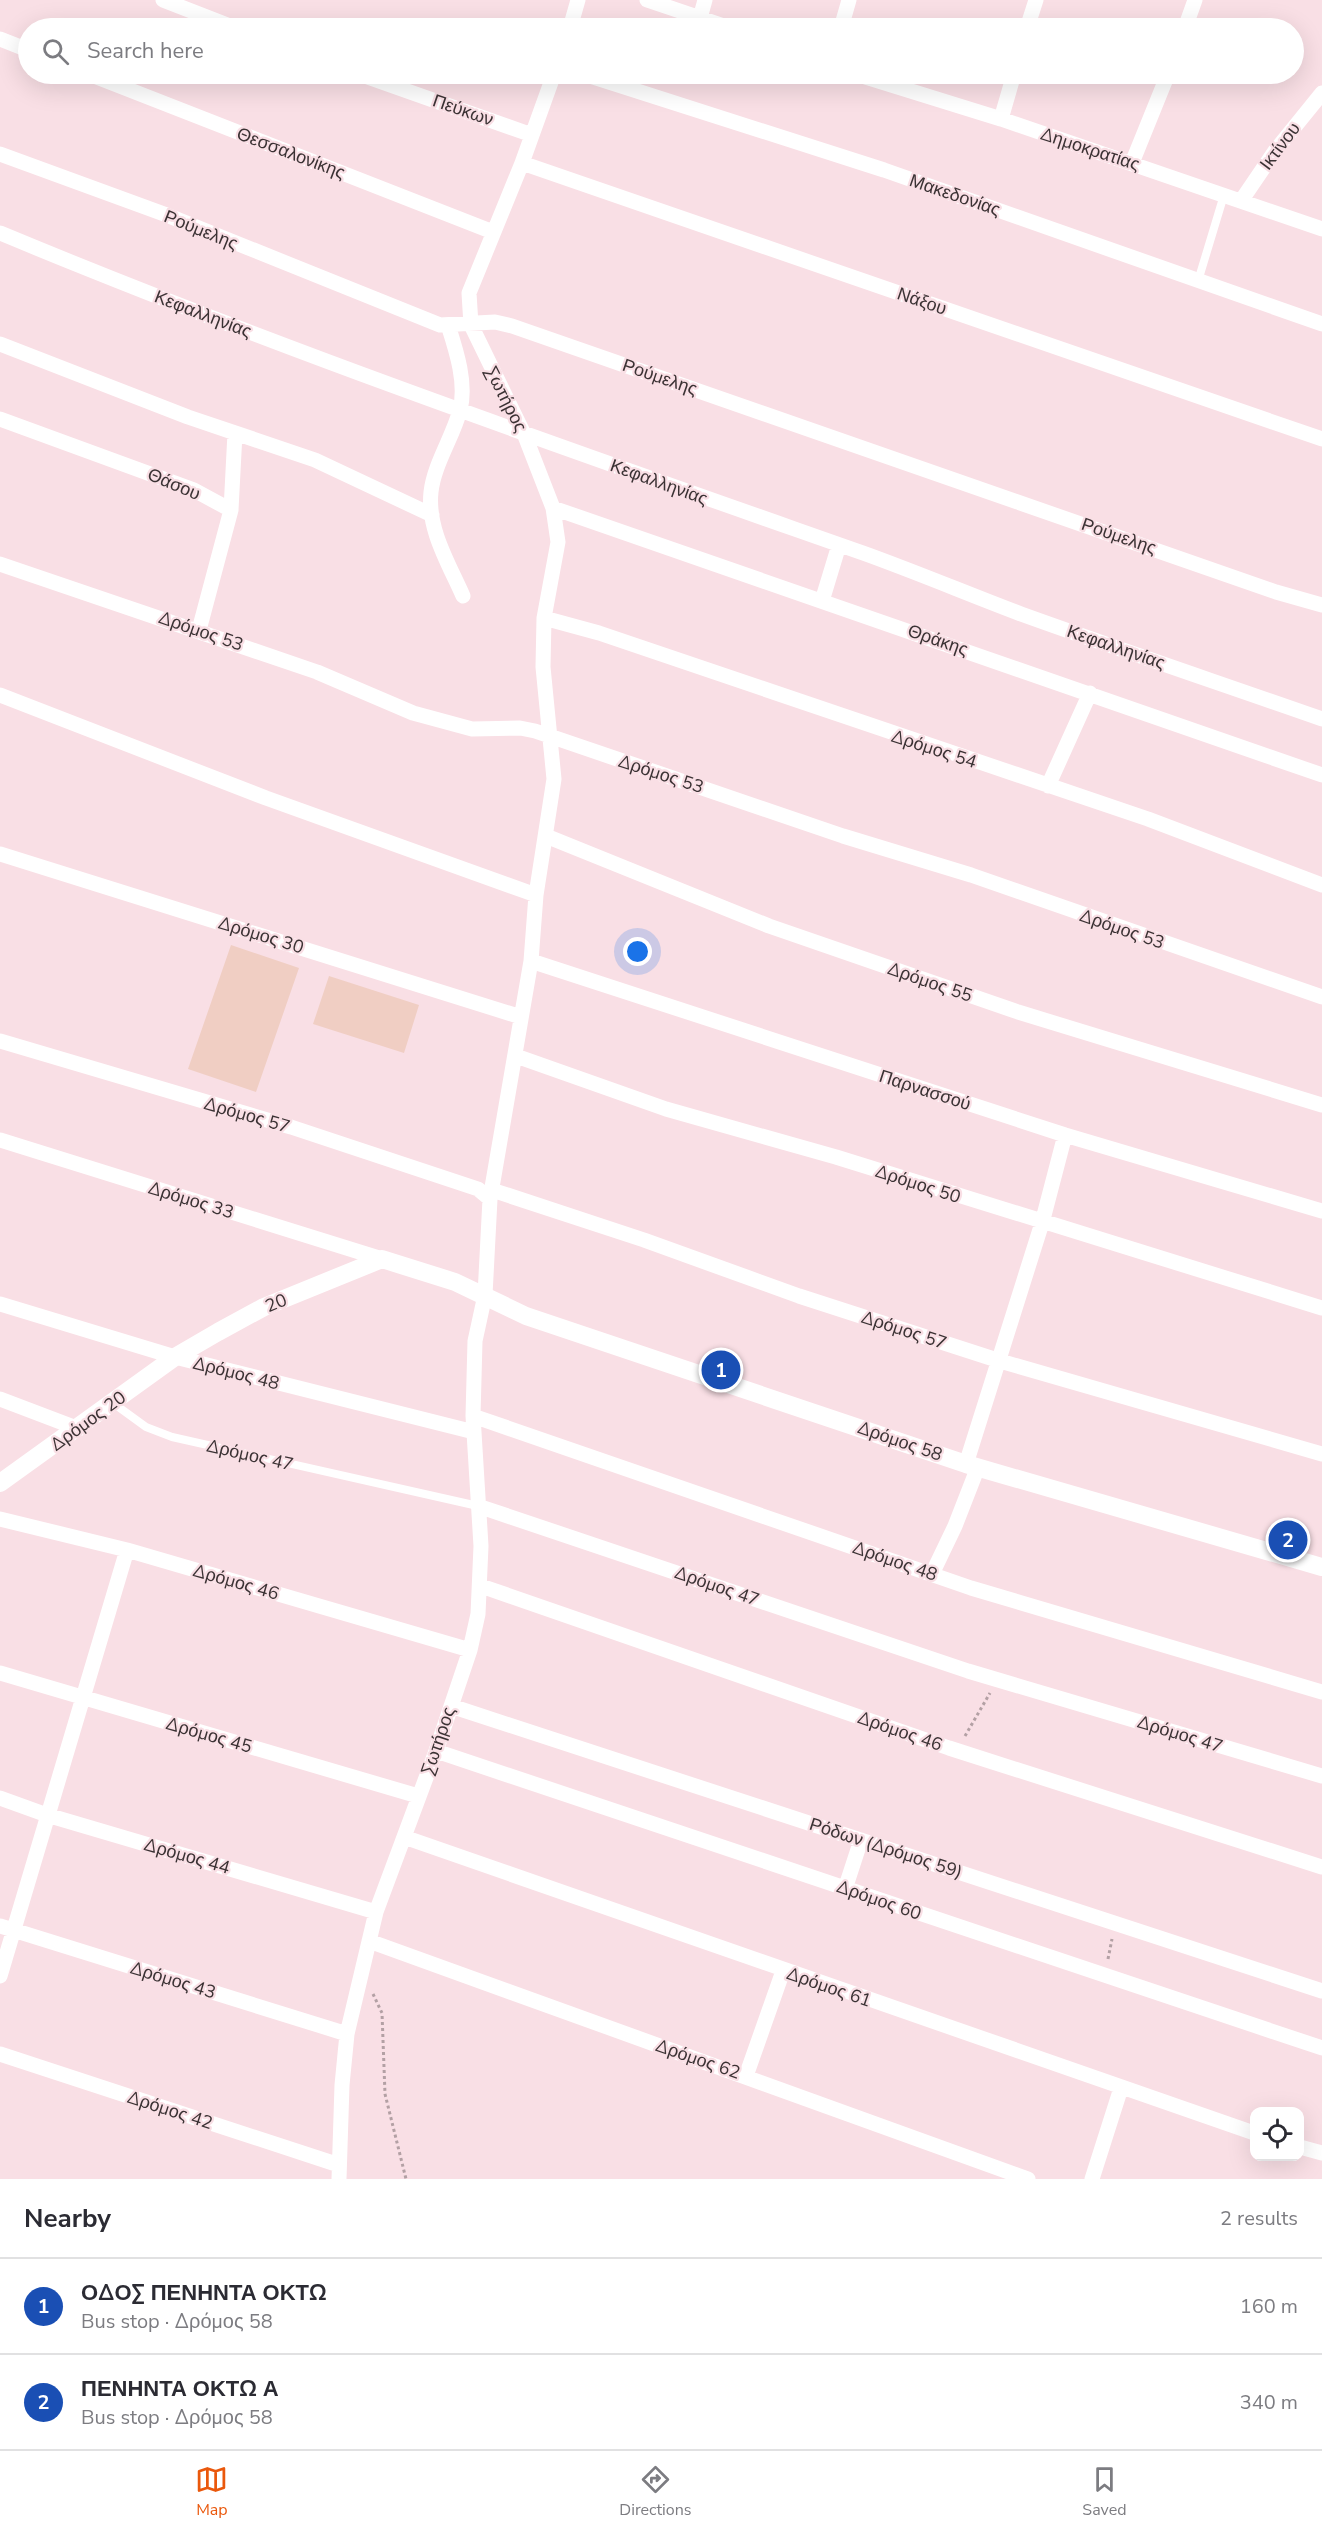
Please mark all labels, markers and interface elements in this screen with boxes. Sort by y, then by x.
search box [18,18,1304,84]
icon: search [39,35,72,68]
text: Search here [87,36,204,66]
street label: Πεύκων [429,88,497,132]
street label: Ικτίνου [1254,117,1306,175]
street label: Θεσσαλονίκης [233,121,349,185]
street label: Δημοκρατίας [1037,122,1143,176]
street label: Μακεδονίας [906,168,1004,222]
street label: Ρούμελης [160,204,242,256]
street label: Νάξου [894,281,950,321]
street label: Κεφαλληνίας [151,284,255,344]
street label: Ρούμελης [619,353,701,401]
street label: Σωτήρος [479,362,533,436]
street label: Κεφαλληνίας [607,453,711,511]
street label: Θάσου [144,462,204,506]
street label: Ρούμελης [1078,512,1160,560]
street label: Δρόμος 53 [155,605,247,657]
street label: Θράκης [905,619,972,662]
street label: Κεφαλληνίας [1064,619,1169,675]
street label: Δρόμος 54 [888,724,980,774]
street label: Δρόμος 53 [615,749,707,799]
street label: Δρόμος 53 [1076,903,1168,955]
street label: Δρόμος 30 [215,911,307,959]
your location [623,937,652,966]
street label: Δρόμος 55 [884,956,976,1008]
street label: Παρνασσού [876,1064,974,1116]
street label: Δρόμος 57 [201,1091,293,1139]
street label: Δρόμος 50 [872,1159,964,1209]
street label: Δρόμος 33 [145,1176,237,1224]
street label: 20 [261,1288,291,1318]
street label: Δρόμος 57 [858,1305,950,1355]
pin: 1 [702,1348,740,1392]
street label: Δρόμος 48 [190,1351,282,1395]
street label: Δρόμος 20 [45,1385,131,1457]
street label: Δρόμος 58 [854,1415,946,1467]
street label: Δρόμος 47 [204,1433,296,1477]
pin: 2 [1268,1518,1308,1562]
street label: Δρόμος 48 [849,1535,941,1587]
street label: Δρόμος 46 [190,1558,282,1606]
street label: Δρόμος 47 [671,1560,763,1612]
street label: Σωτήρος [415,1703,461,1778]
street label: Δρόμος 46 [854,1705,946,1757]
street label: Δρόμος 47 [1134,1710,1226,1758]
street label: Δρόμος 45 [163,1711,255,1759]
street label: Ρόδων (Δρόμος 59) [806,1812,966,1884]
street label: Δρόμος 44 [141,1832,233,1880]
street label: Δρόμος 60 [833,1874,925,1926]
street label: Δρόμος 43 [127,1956,219,2004]
street label: Δρόμος 61 [783,1961,875,2013]
street label: Δρόμος 62 [652,2033,744,2085]
street label: Δρόμος 42 [124,2085,216,2135]
map controls [1250,2107,1304,2161]
button: locate [1250,2107,1304,2161]
text: Nearby [24,2201,111,2236]
text: 2 results [1220,2205,1298,2232]
text: ΟΔΟΣ ΠΕΝΗΝΤΑ ΟΚΤΩ [81,2278,327,2308]
text: 1 [38,2293,50,2320]
text: 160 m [1240,2293,1298,2320]
text: Bus stop · Δρόμος 58 [81,2308,273,2335]
text: ΠΕΝΗΝΤΑ ΟΚΤΩ Α [81,2374,279,2404]
text: 2 [38,2389,50,2416]
text: 340 m [1240,2389,1298,2416]
text: Bus stop · Δρόμος 58 [81,2404,273,2431]
tab: Map [195,2463,228,2521]
tab: Directions [619,2463,691,2521]
tab: Saved [1082,2463,1127,2521]

